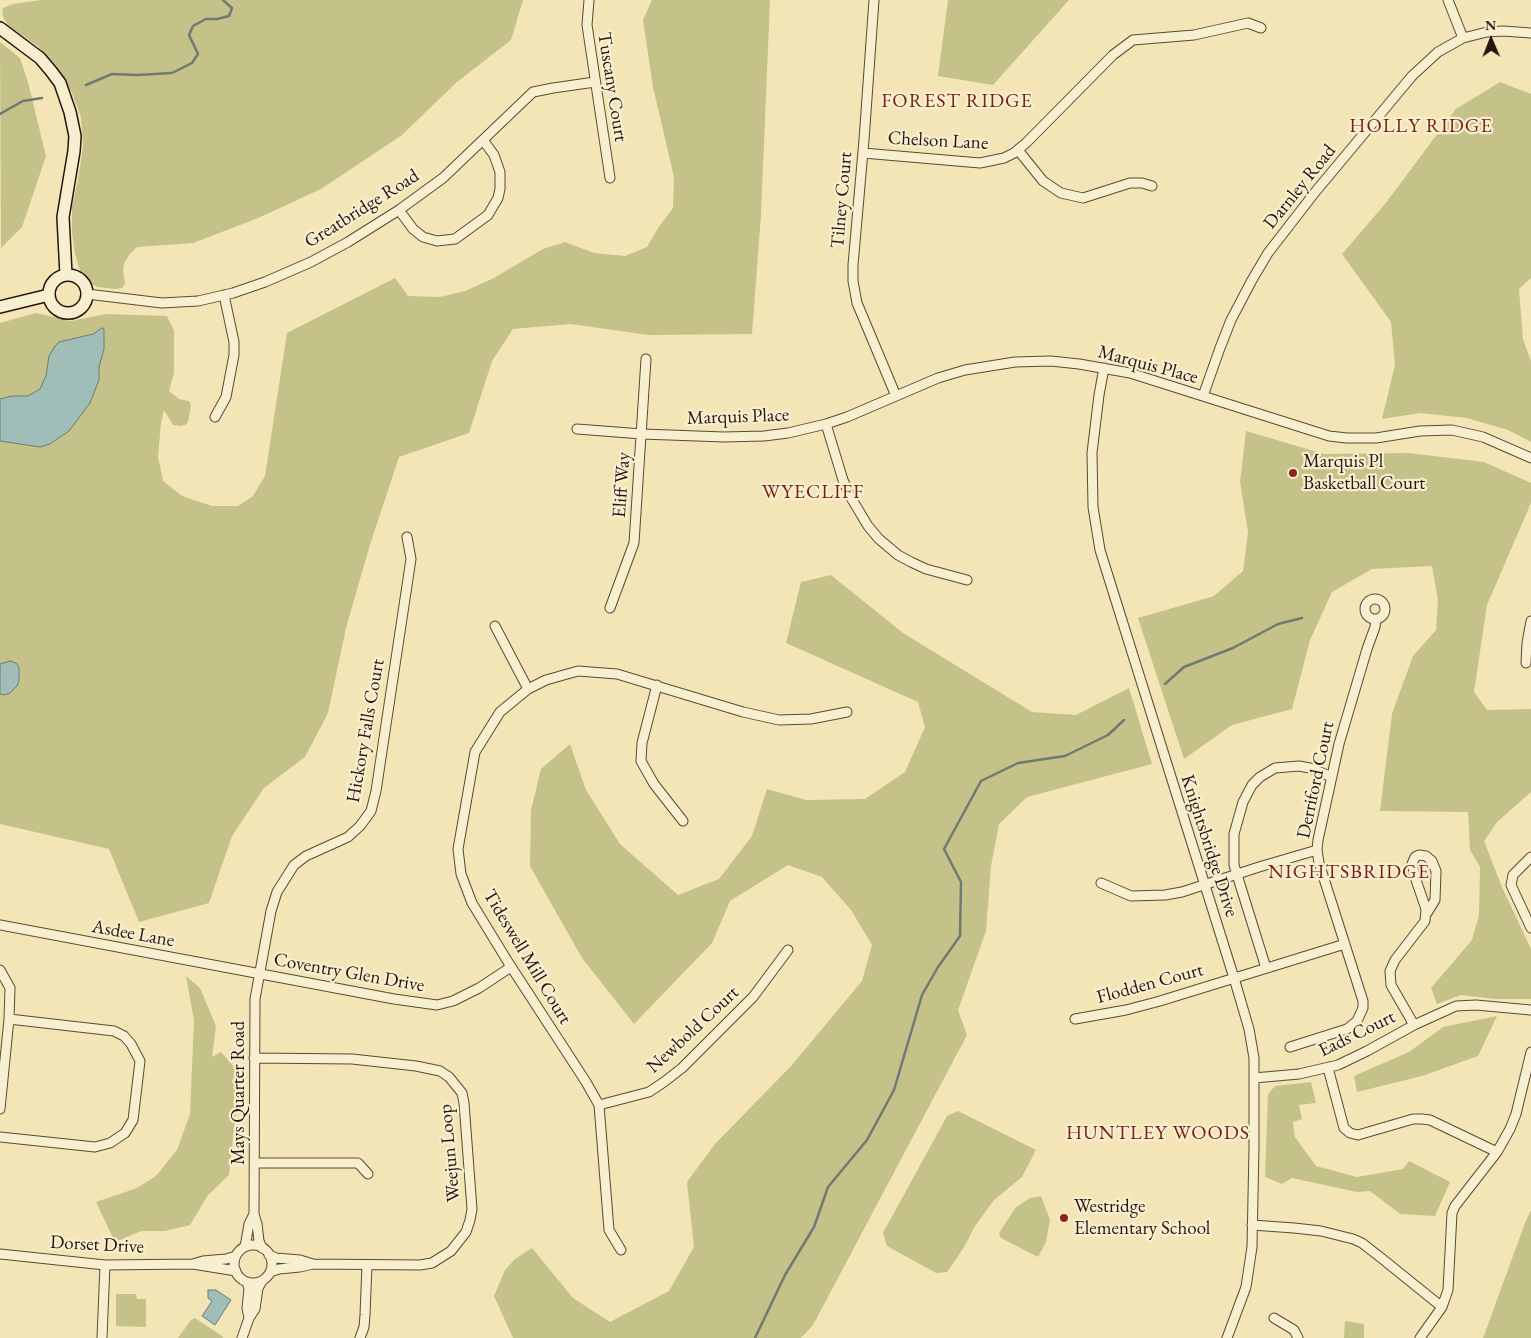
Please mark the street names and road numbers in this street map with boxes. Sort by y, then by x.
street label: Tuscany Court [592,31,632,143]
street label: Chelson Lane [887,127,989,155]
street label: Darnley Road [1259,140,1341,234]
street label: Tilney Court [826,151,858,249]
street label: Greatbridge Road [300,165,424,253]
street label: Marquis Place [1096,341,1200,389]
street label: Marquis Place [686,404,790,430]
street label: Eliff Way [608,451,636,519]
street label: Hickory Falls Court [342,657,390,805]
street label: Derriford Court [1292,719,1340,841]
street label: Knightsbridge Drive [1175,772,1243,920]
street label: Tideswell Mill Court [478,885,576,1029]
street label: Asdee Lane [90,916,176,952]
street label: Coventry Glen Drive [272,949,426,997]
street label: Flodden Court [1094,959,1206,1009]
street label: Newbold Court [642,982,744,1078]
street label: Eads Court [1315,1006,1399,1062]
street label: Mays Quarter Road [228,1021,250,1165]
street label: Weejun Loop [434,1103,466,1203]
street label: Dorset Drive [49,1231,145,1259]

